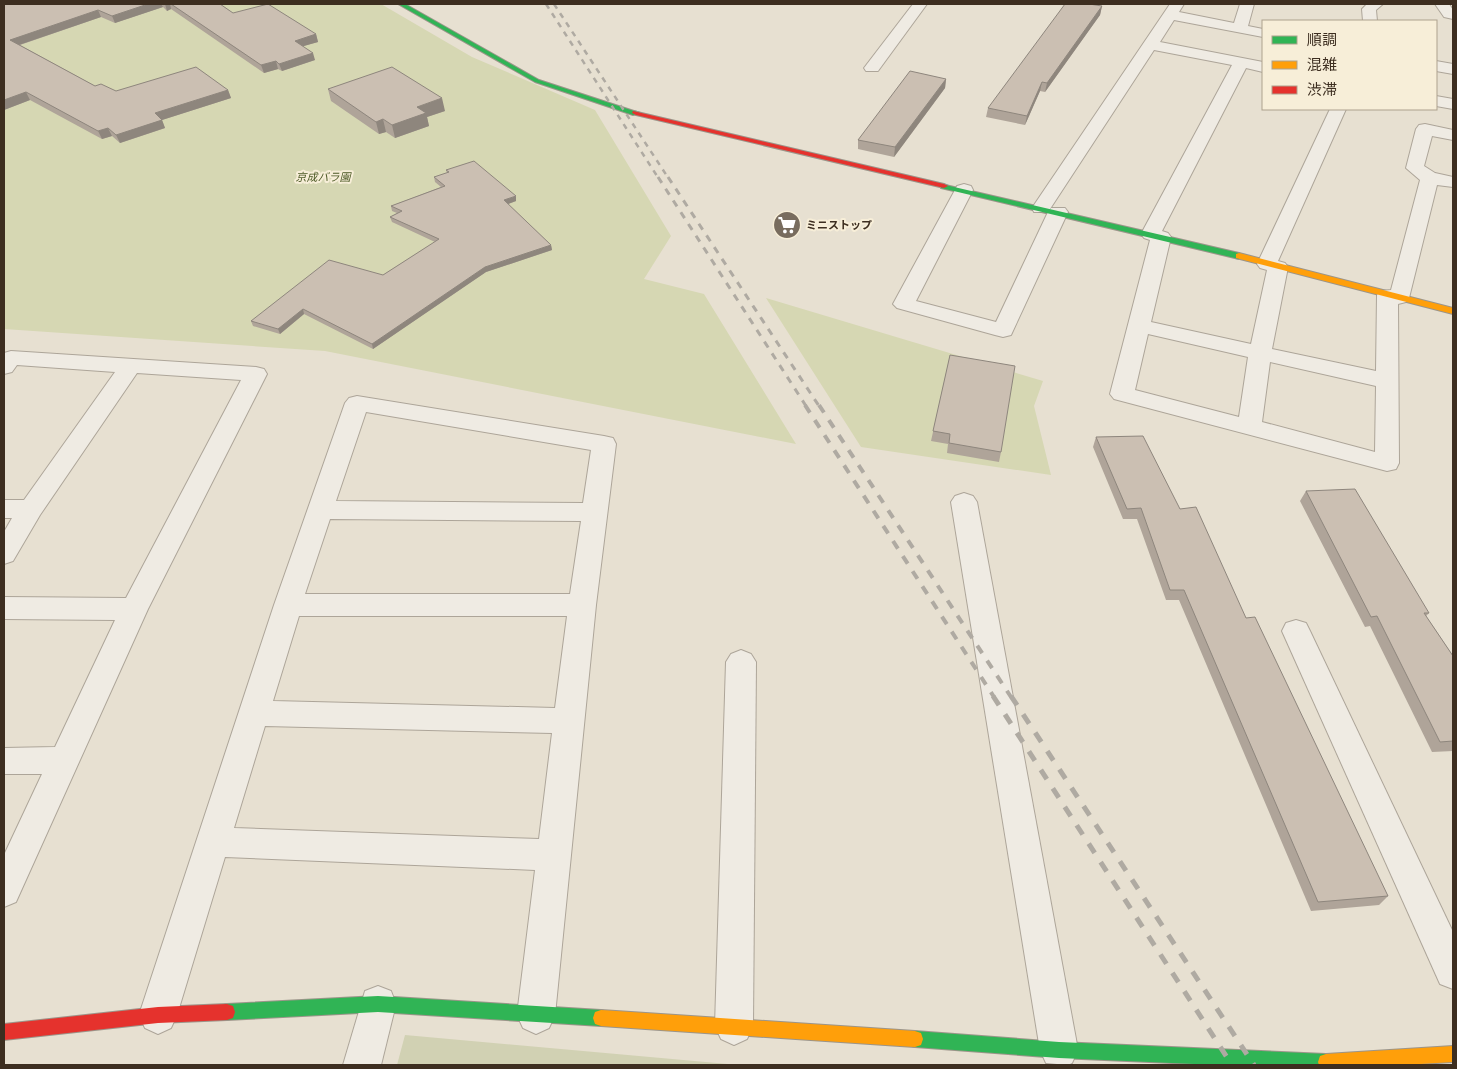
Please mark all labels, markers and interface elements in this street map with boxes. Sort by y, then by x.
legend [1262,20,1437,110]
text: 順調 [1307,31,1337,49]
text: 混雑 [1307,56,1337,74]
text: 渋滞 [1307,81,1337,99]
park label: 京成バラ園 [296,171,352,184]
supermarket icon: ミニストップ [772,210,802,240]
place label: ミニストップ [806,219,872,232]

